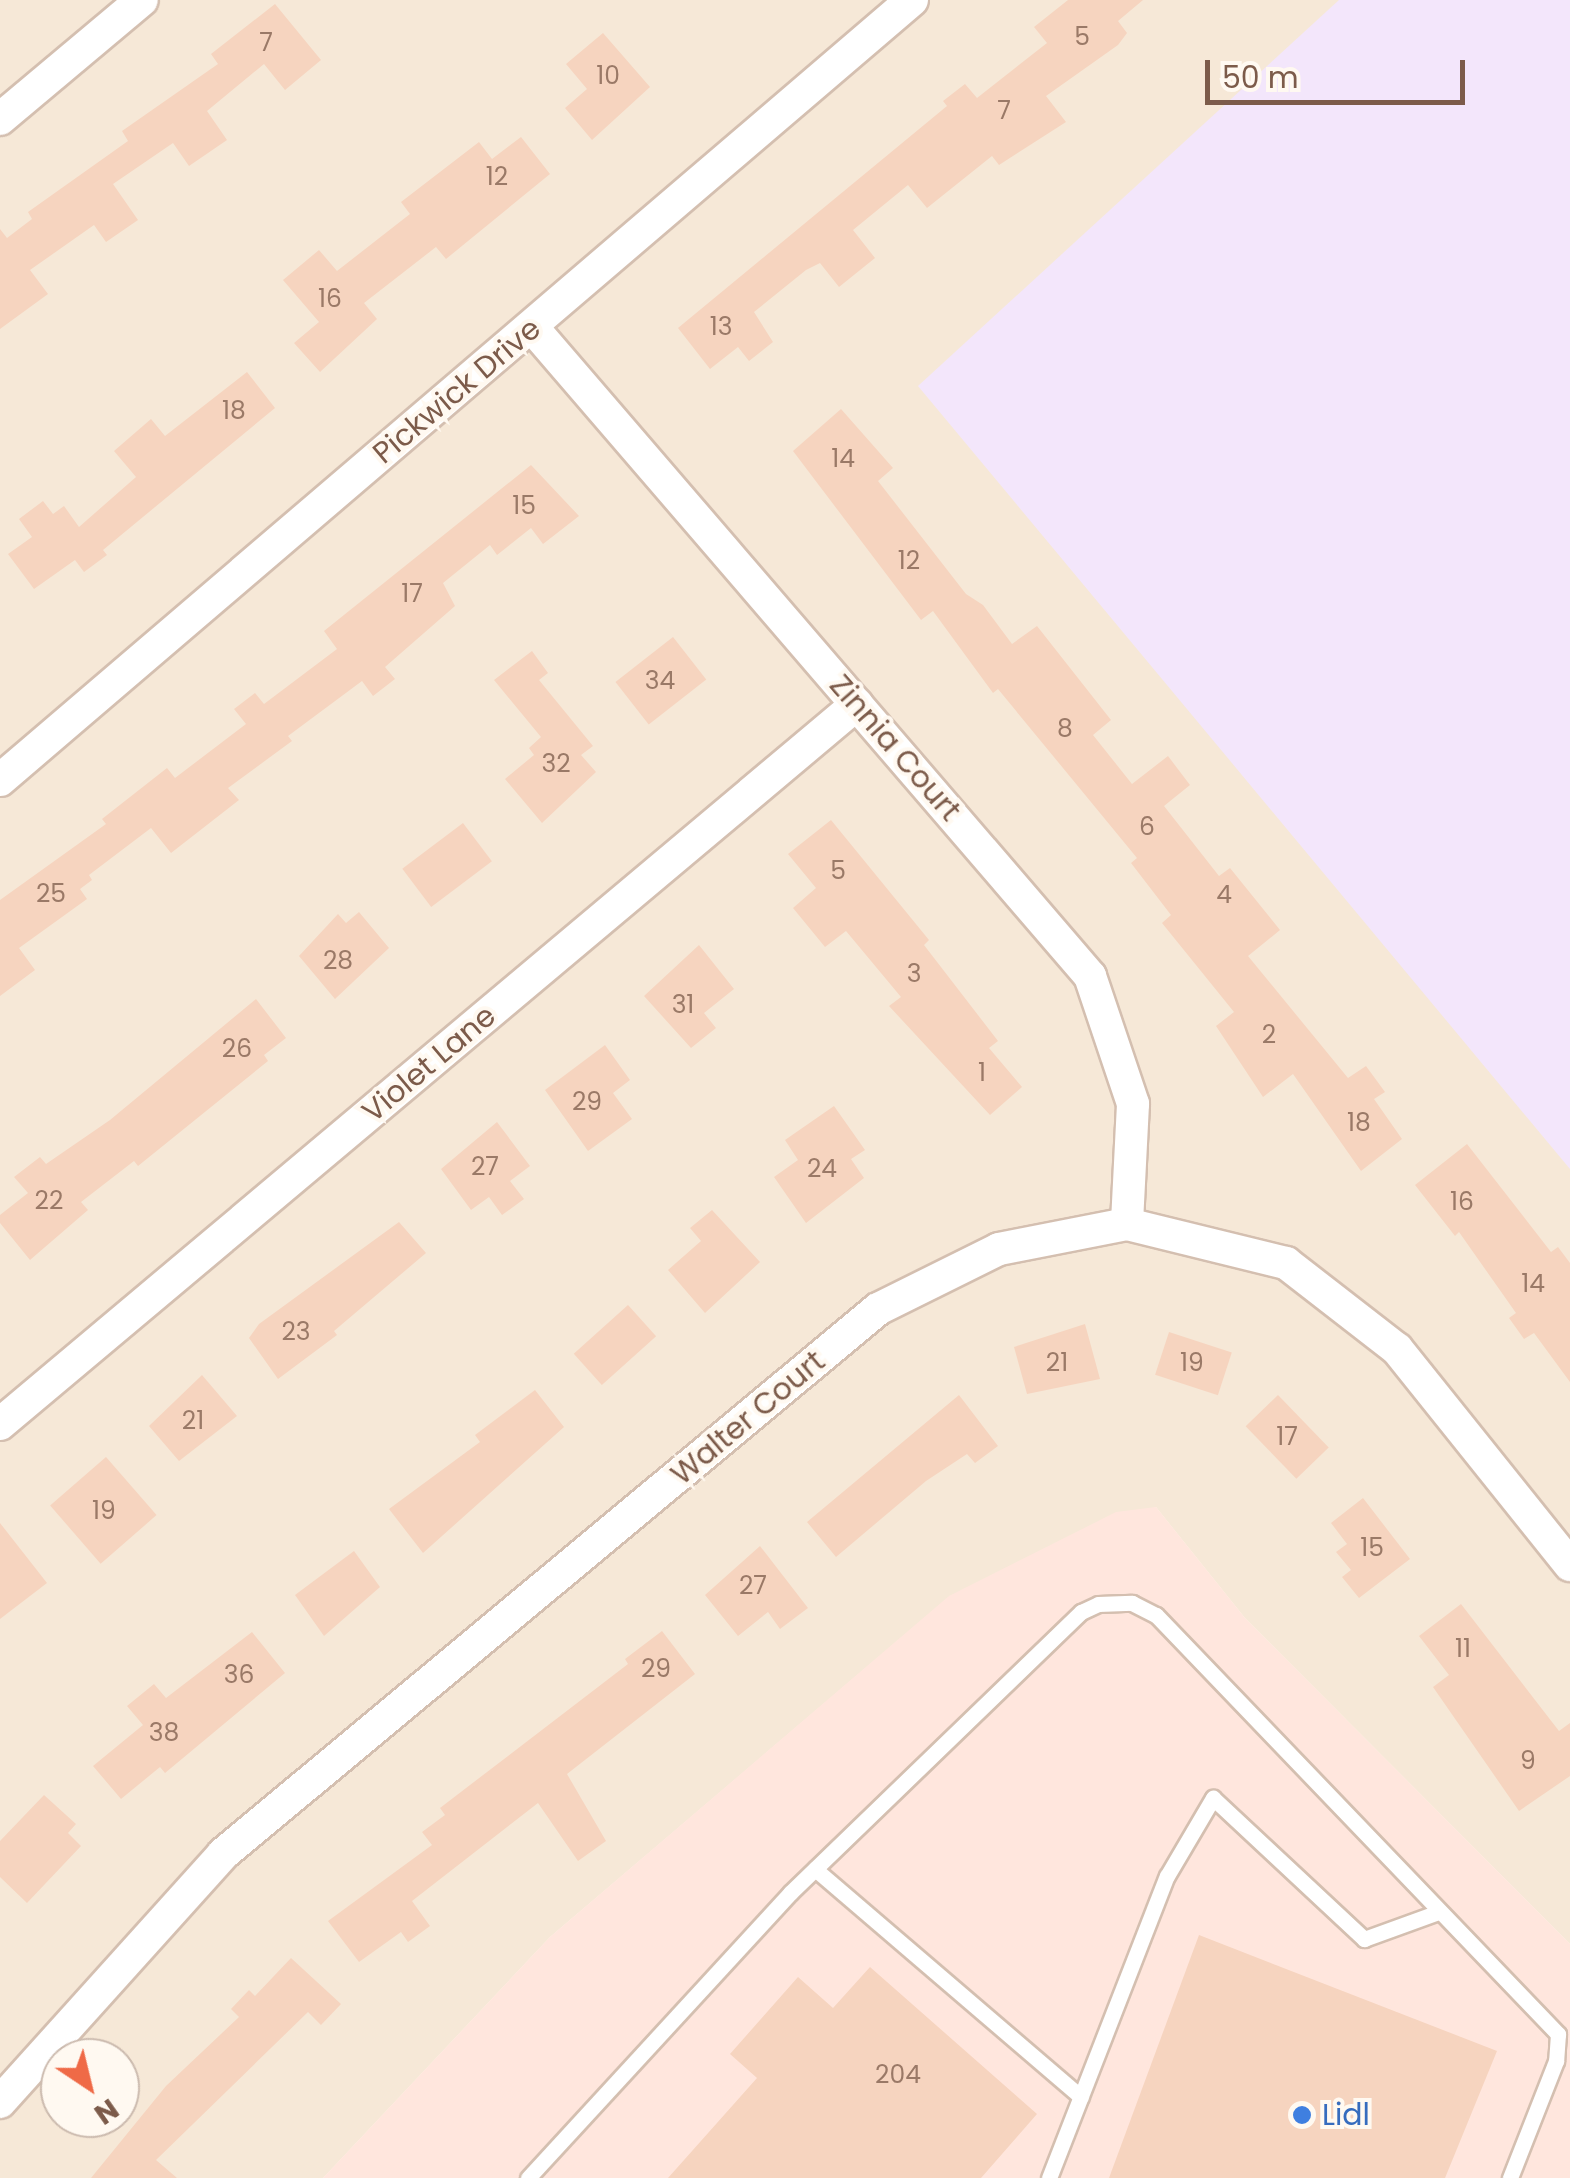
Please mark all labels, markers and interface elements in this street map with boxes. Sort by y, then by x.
house number: 5 [1074,22,1090,52]
house number: 7 [259,28,273,58]
scale bar [1210,40,1470,102]
text: 50 m [1222,56,1299,99]
house number: 10 [596,61,620,91]
house number: 7 [997,96,1011,126]
house number: 12 [486,162,508,192]
house number: 16 [318,284,342,314]
street label: Pickwick Drive [366,311,548,471]
house number: 13 [710,312,732,342]
house number: 18 [222,396,246,426]
house number: 14 [831,444,855,474]
house number: 15 [512,491,536,521]
house number: 12 [898,546,920,576]
house number: 17 [401,579,423,609]
house number: 34 [645,666,675,696]
street label: Zinnia Court [822,668,968,828]
house number: 8 [1057,714,1073,744]
house number: 32 [541,749,571,779]
house number: 6 [1139,812,1155,842]
house number: 5 [830,856,846,886]
house number: 25 [36,879,66,909]
house number: 4 [1216,880,1232,910]
house number: 28 [323,946,353,976]
house number: 3 [907,959,921,989]
house number: 31 [672,990,694,1020]
street label: Violet Lane [355,998,503,1130]
house number: 2 [1262,1020,1276,1050]
house number: 26 [222,1034,252,1064]
house number: 1 [978,1058,986,1088]
house number: 29 [572,1087,602,1117]
house number: 18 [1347,1108,1371,1138]
house number: 27 [471,1152,499,1182]
house number: 24 [807,1154,837,1184]
house number: 22 [35,1186,63,1216]
house number: 16 [1450,1187,1474,1217]
house number: 14 [1521,1269,1545,1299]
house number: 23 [281,1317,311,1347]
street label: Walter Court [664,1343,832,1493]
house number: 21 [1046,1348,1068,1378]
house number: 19 [1180,1348,1204,1378]
house number: 21 [182,1406,204,1436]
house number: 17 [1276,1422,1298,1452]
house number: 19 [92,1496,116,1526]
house number: 15 [1360,1533,1384,1563]
house number: 27 [739,1571,767,1601]
house number: 11 [1455,1634,1471,1664]
house number: 29 [641,1654,671,1684]
house number: 36 [224,1660,254,1690]
house number: 38 [149,1718,179,1748]
house number: 9 [1520,1746,1536,1776]
north arrow [40,2038,140,2138]
house number: 204 [875,2060,921,2090]
text: N [87,2089,126,2133]
place label: Lidl [1322,2097,1370,2133]
marker: Lidl [1291,2104,1313,2126]

